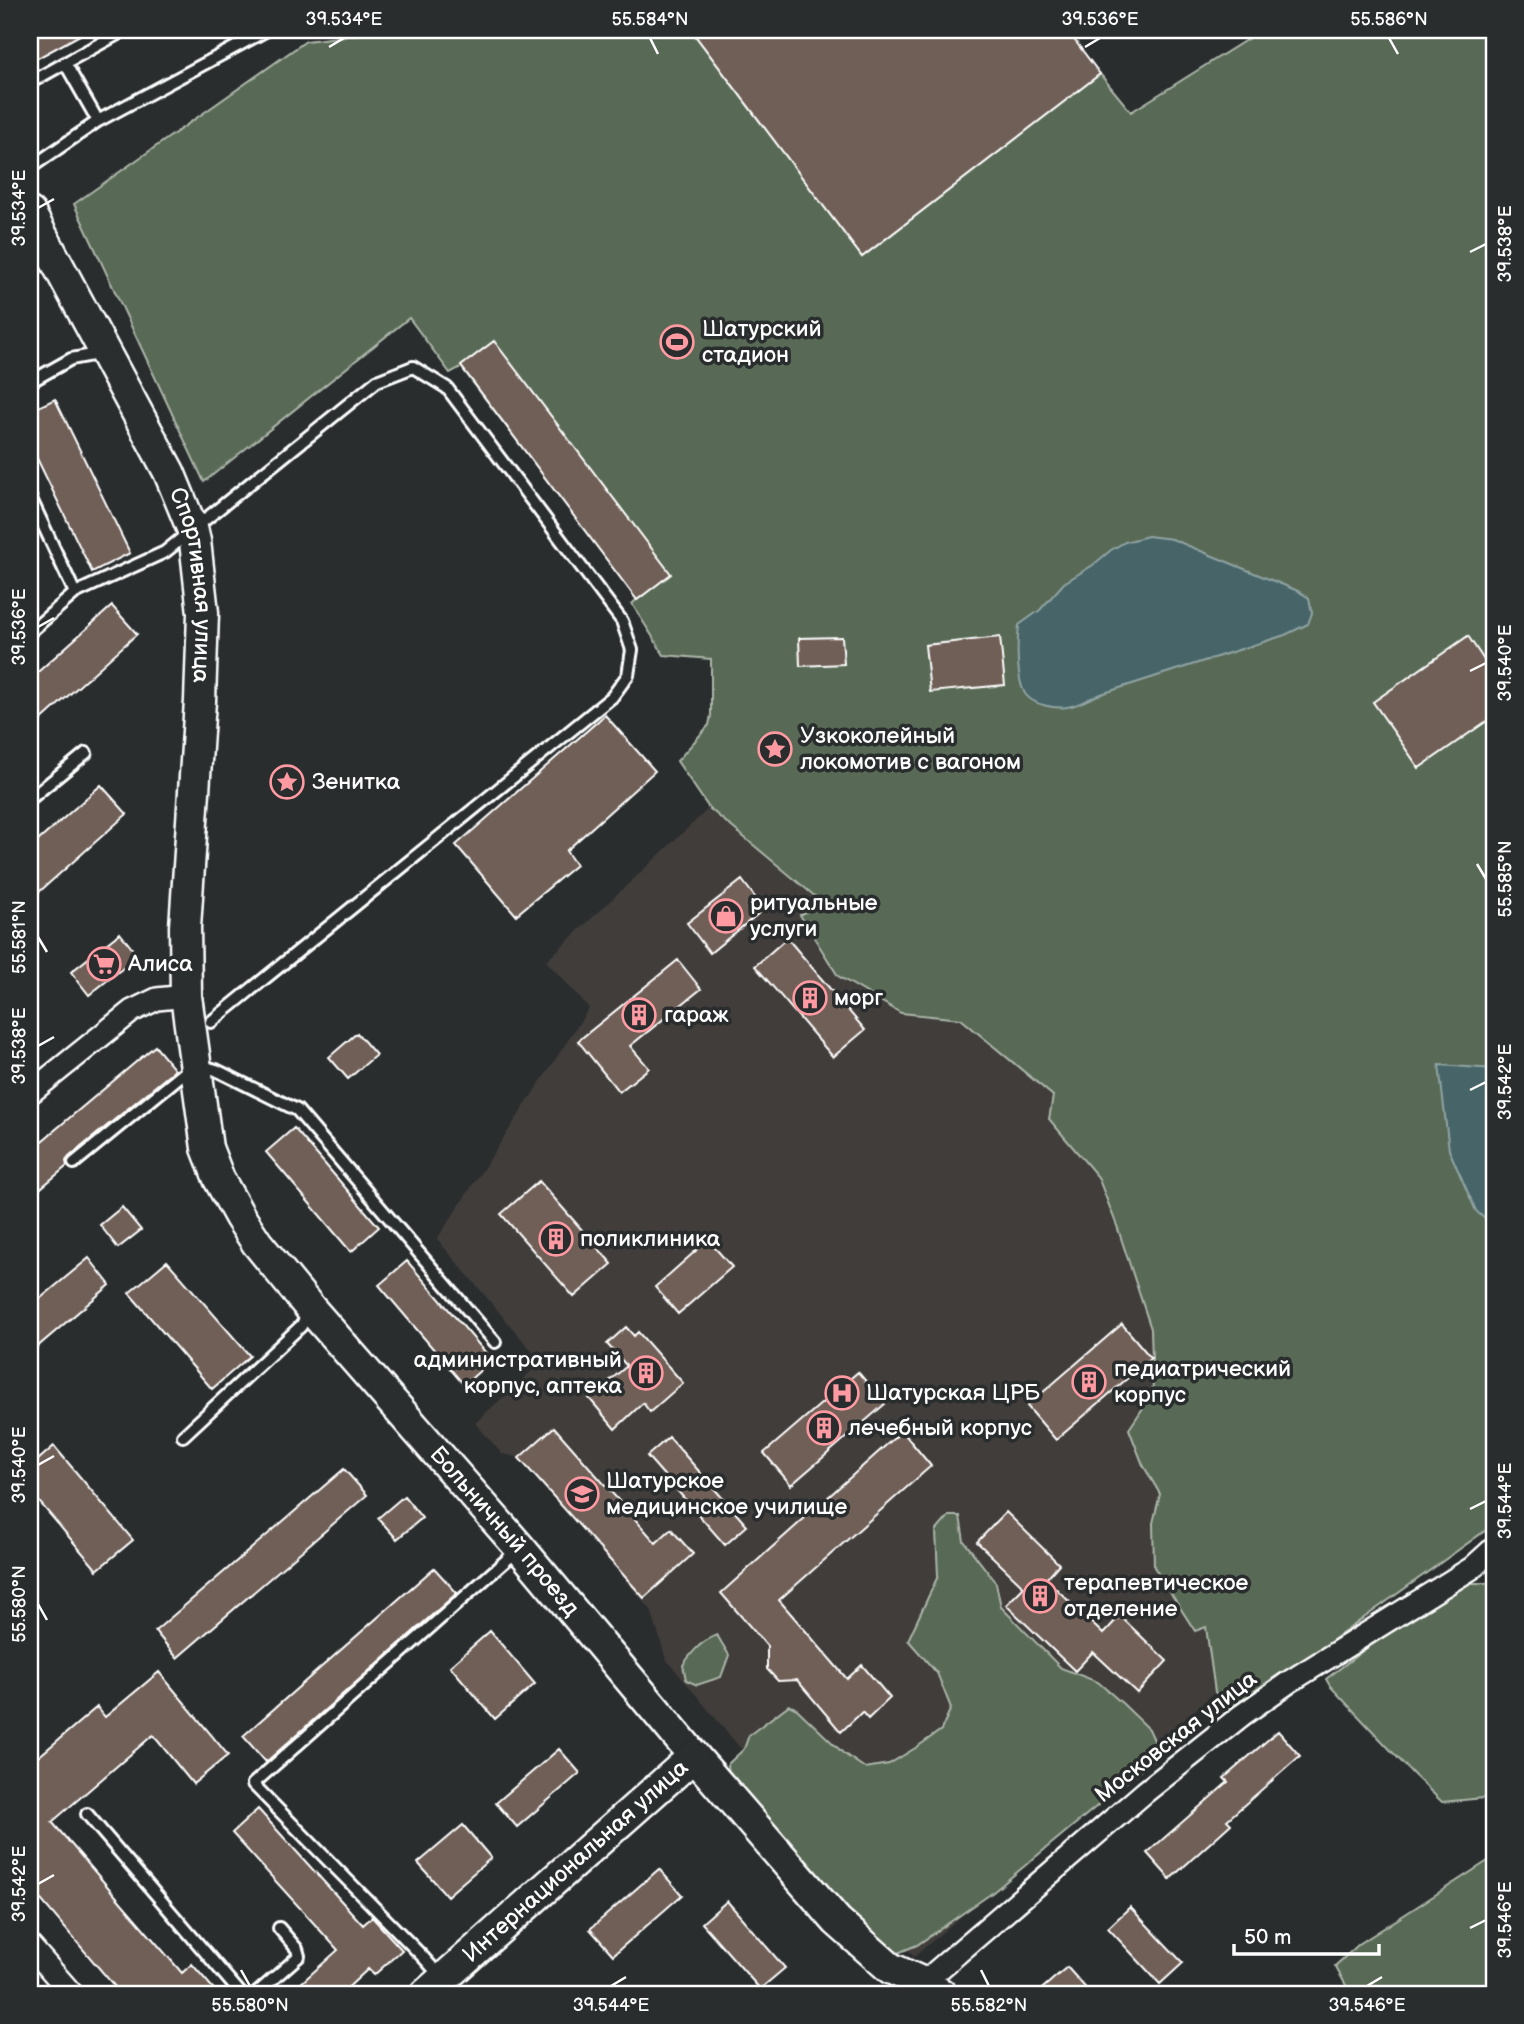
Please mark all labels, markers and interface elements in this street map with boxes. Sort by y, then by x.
text: 39.534°E [306,9,383,30]
text: 55.584°N [611,9,689,30]
text: 39.536°E [1061,9,1139,30]
text: 55.586°N [1350,9,1428,30]
text: 39.534°E [9,169,30,246]
text: 39.538°E [1495,205,1516,283]
place label: Шатурский стадион [702,315,822,369]
sports icon: Шатурский стадион [658,323,696,361]
street label: Спортивная улица [163,483,217,684]
text: 39.536°E [9,588,30,666]
text: 39.540°E [1495,624,1516,702]
place label: Узкоколейный локомотив с вагоном [800,722,1021,776]
place icon: Узкоколейный локомотив с вагоном [756,730,794,768]
place icon: Зенитка [268,763,306,801]
place label: Зенитка [312,768,401,796]
text: 55.585°N [1495,841,1516,917]
place label: ритуальные услуги [750,889,878,943]
shop icon: ритуальные услуги [707,897,745,935]
text: 55.581°N [9,900,30,974]
supermarket icon: Алиса [85,945,123,983]
place label: Алиса [127,950,193,978]
building icon: морг [791,979,829,1017]
place label: морг [834,984,883,1012]
building icon: гараж [620,996,658,1034]
place label: гараж [664,1001,729,1029]
text: 39.538°E [9,1007,30,1085]
text: 39.542°E [1495,1044,1516,1120]
building icon: поликлиника [537,1220,575,1258]
place label: поликлиника [580,1225,721,1253]
place label: административный корпус, аптека [414,1346,622,1400]
building icon: административный корпус, аптека [627,1354,665,1392]
place label: педиатрический корпус [1114,1355,1291,1409]
building icon: педиатрический корпус [1070,1363,1108,1401]
hospital icon: Шатурская ЦРБ [823,1374,861,1412]
place label: Шатурская ЦРБ [866,1379,1040,1407]
building icon: лечебный корпус [805,1409,843,1447]
place label: лечебный корпус [848,1414,1032,1442]
text: 39.540°E [9,1426,30,1504]
street label: Больничный проезд [424,1441,585,1622]
text: 39.544°E [1495,1463,1516,1539]
place label: Шатурское медицинское училище [606,1467,847,1521]
school or university icon: Шатурское медицинское училище [563,1475,601,1513]
text: 55.580°N [9,1565,30,1643]
place label: терапевтическое отделение [1064,1569,1249,1623]
building icon: терапевтическое отделение [1021,1577,1059,1615]
street label: Московская улица [1089,1665,1263,1809]
street label: Интернациональная улица [457,1754,694,1969]
text: 39.542°E [9,1846,30,1922]
text: 39.546°E [1495,1881,1516,1959]
scale bar [1234,1912,1379,1956]
text: 50 m [1244,1925,1291,1950]
text: 55.580°N [211,1995,289,2016]
text: 39.544°E [573,1995,649,2016]
text: 55.582°N [951,1995,1027,2016]
text: 39.546°E [1328,1995,1406,2016]

